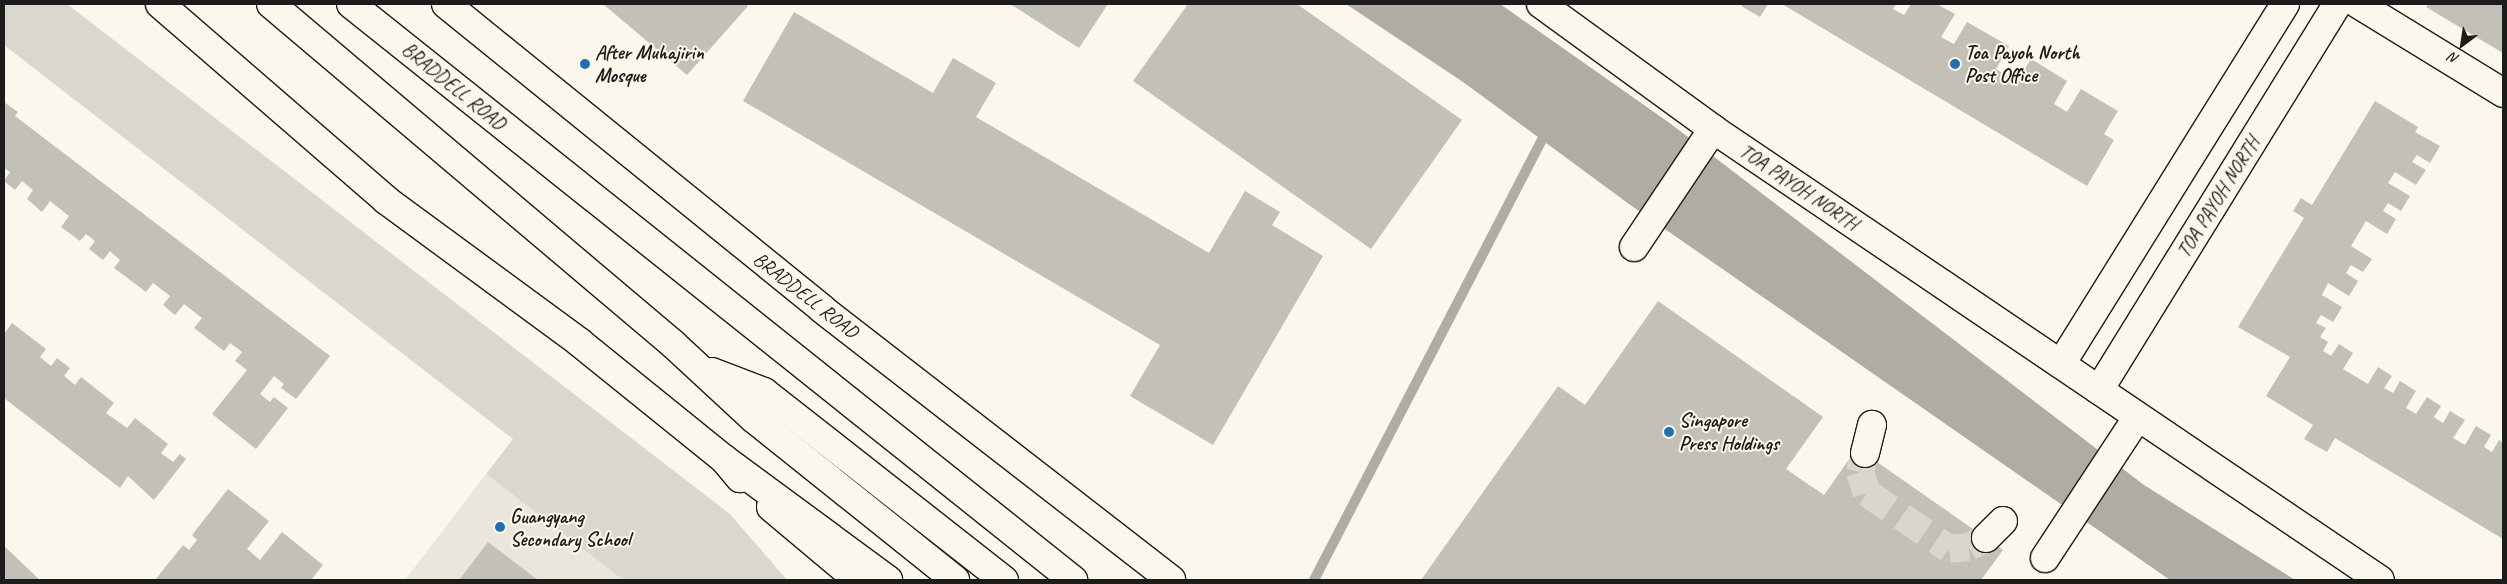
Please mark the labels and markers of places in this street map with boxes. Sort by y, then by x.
place label: After Muhajirin Mosque [595,40,703,87]
place label: Toa Payoh North Post Office [1965,40,2081,87]
marker: After Muhajirin Mosque [579,58,591,70]
marker: Toa Payoh North Post Office [1949,58,1961,70]
place label: Singapore Press Holdings [1679,409,1779,456]
marker: Singapore Press Holdings [1663,426,1675,438]
place label: Guangyang Secondary School [510,504,629,551]
marker: Guangyang Secondary School [494,521,506,533]

